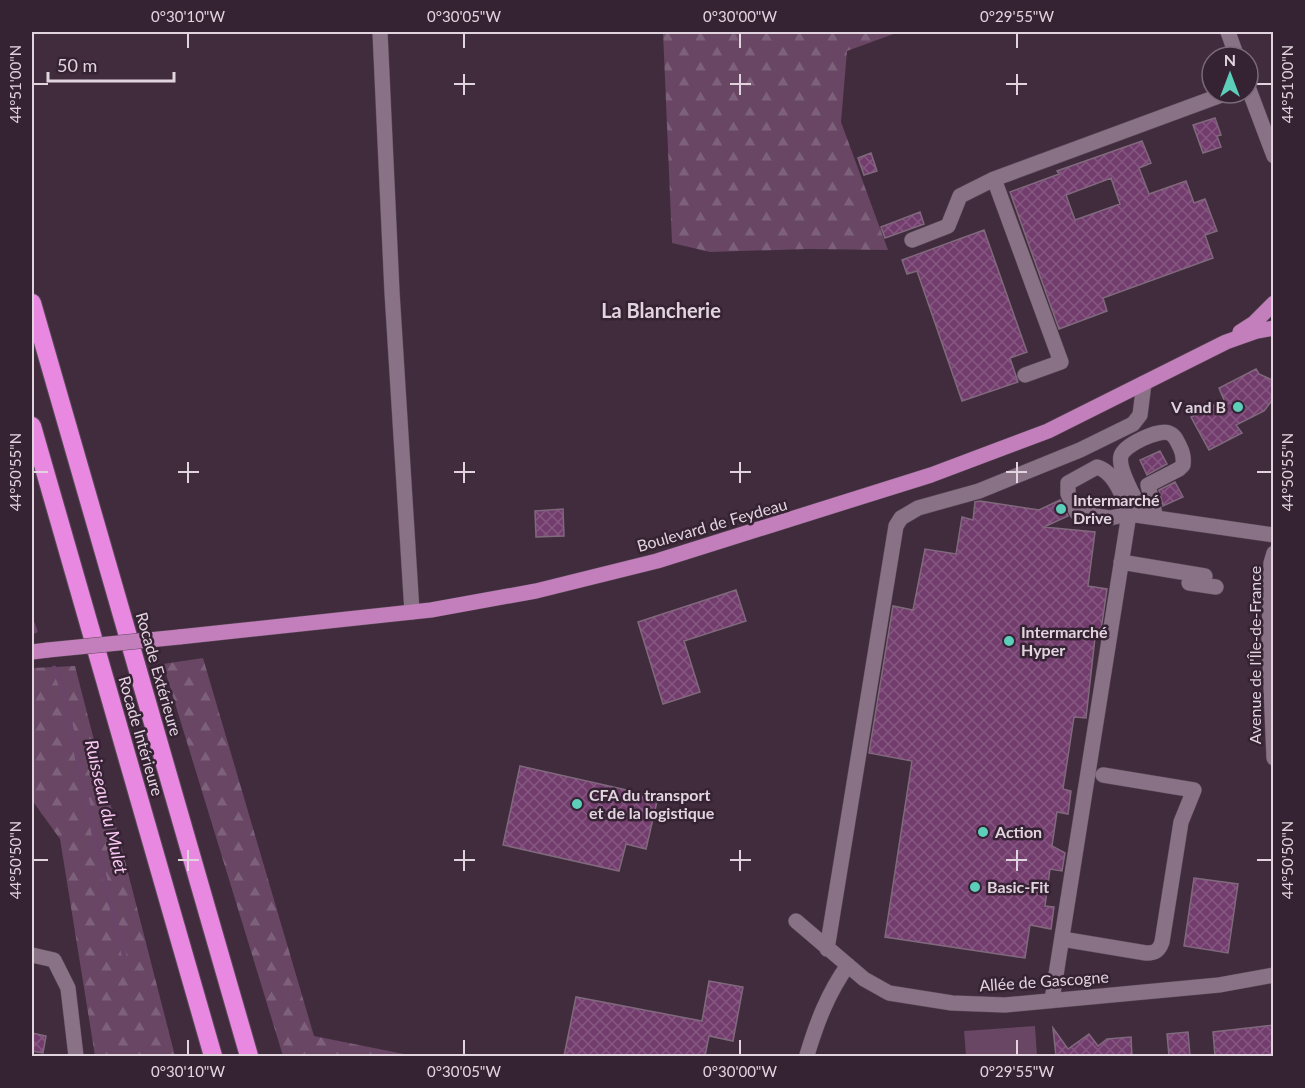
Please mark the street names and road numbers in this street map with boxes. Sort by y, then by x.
street label: Boulevard de Feydeau [635,494,789,555]
street label: Avenue de l'Île-de-France [1245,566,1264,744]
street label: Rocade Extérieure [133,610,186,738]
street label: Rocade Intérieure [115,674,168,798]
street label: Allée de Gascogne [979,967,1109,994]

